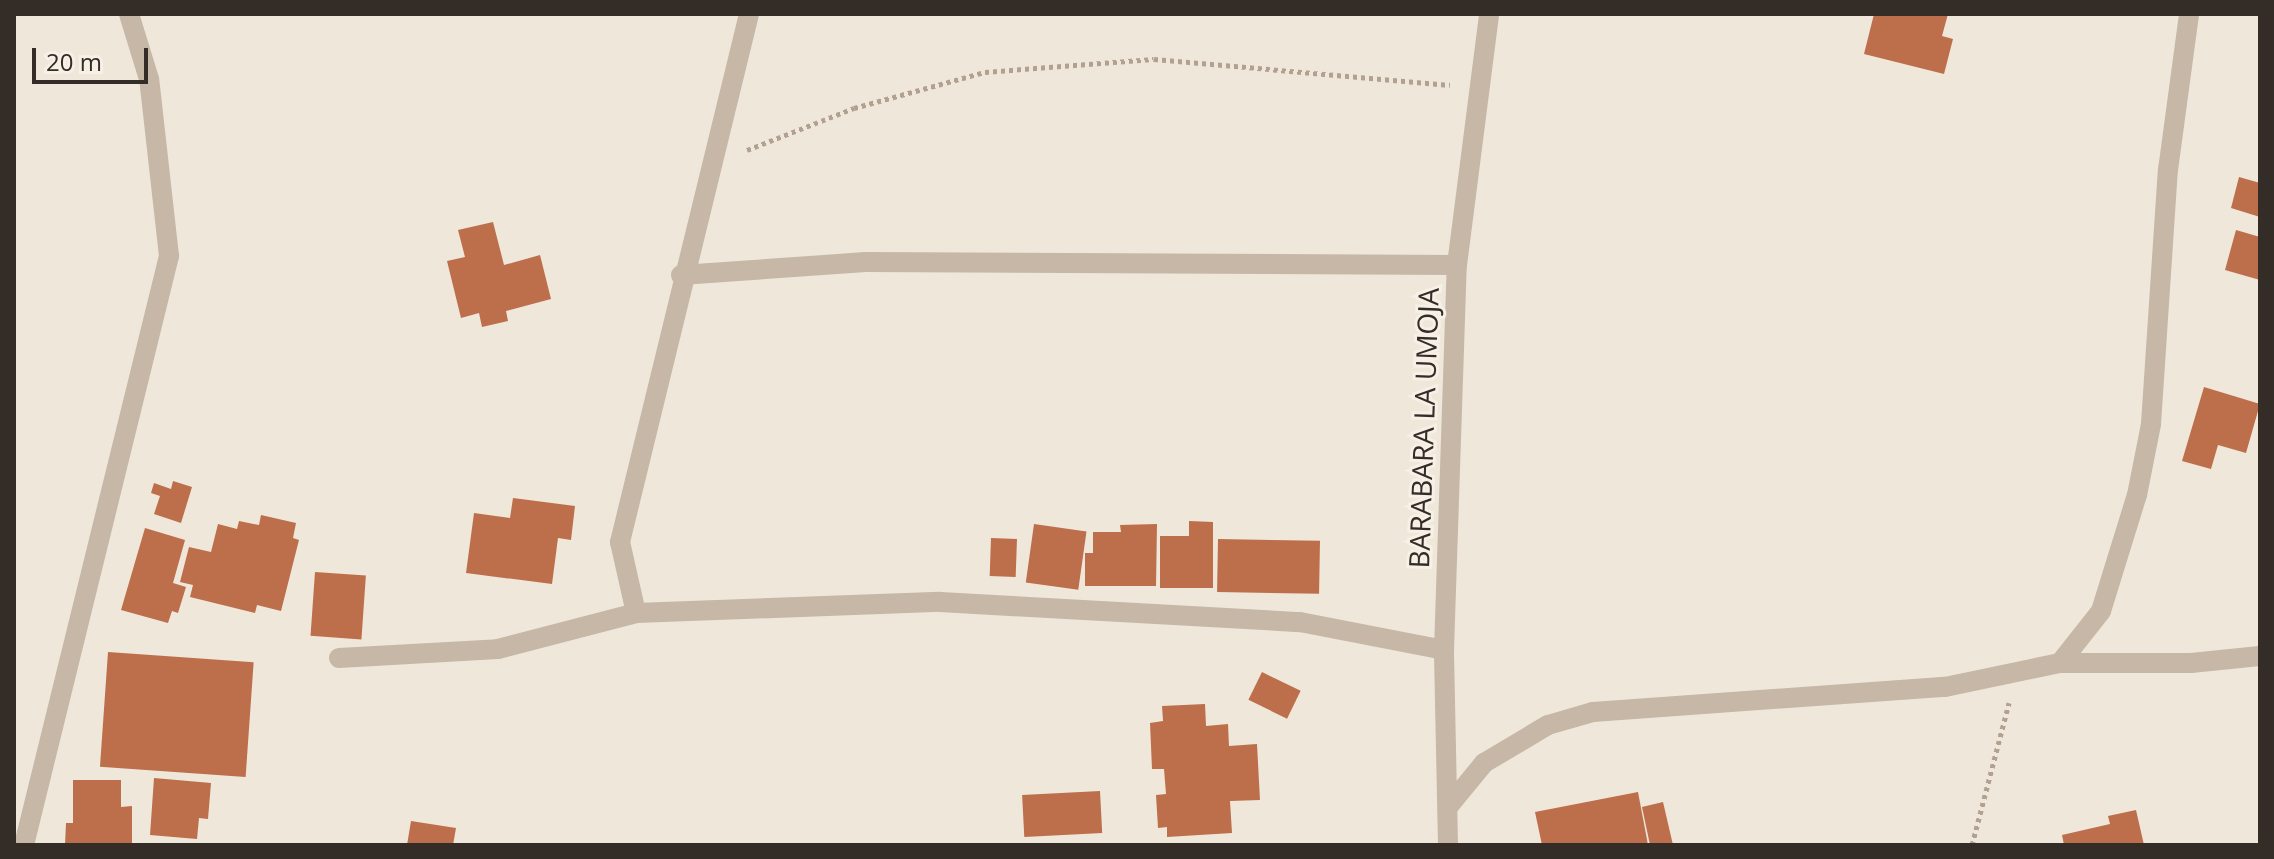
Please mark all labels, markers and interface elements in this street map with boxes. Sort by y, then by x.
scale bar [36,32,152,82]
text: 20 m [46,45,102,78]
street label: BARABARA LA UMOJA [1401,287,1445,569]

